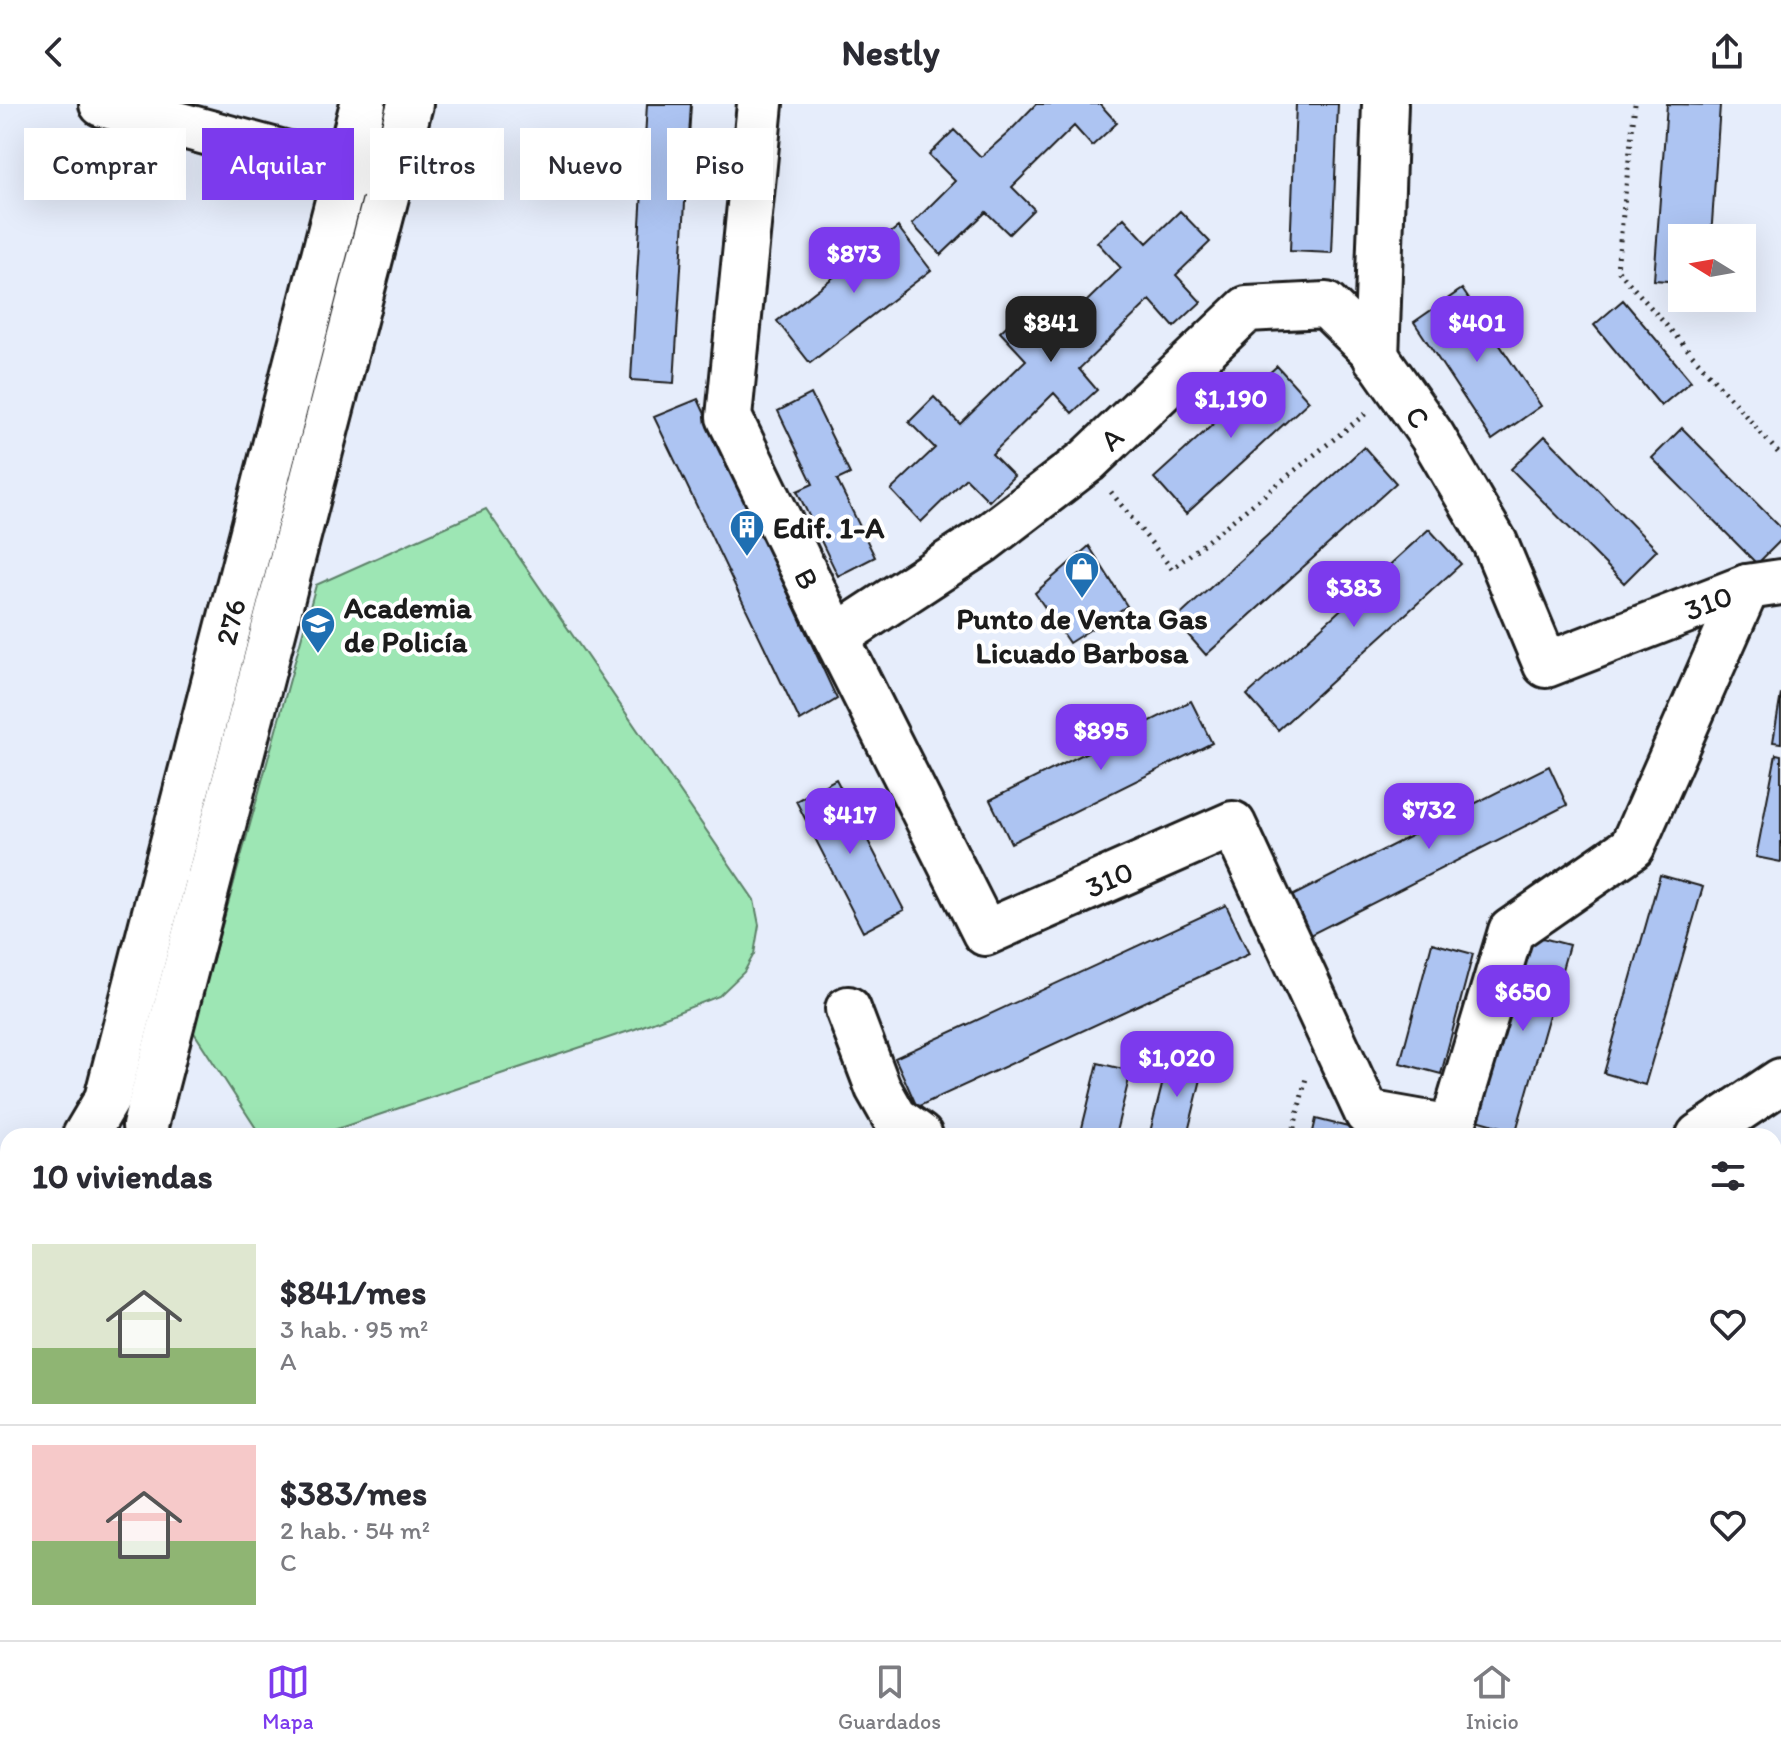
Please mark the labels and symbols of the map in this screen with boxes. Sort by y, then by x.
north arrow [1668,224,1756,312]
pin: $873 [807,227,901,295]
pin: $841 [1004,296,1098,364]
pin: $401 [1430,296,1524,364]
pin: $1,190 [1166,372,1296,440]
street label: C [1398,398,1439,435]
street label: A [1091,418,1131,458]
building icon: Edif. 1-A [728,508,766,558]
place label: Edif. 1-A [773,509,885,546]
shop icon: Punto de Venta Gas Licuado Barbosa [1063,550,1101,600]
pin: $383 [1307,561,1401,629]
street label: B [787,562,828,595]
street label: 310 [1679,576,1738,628]
place label: Academia de Policía [343,589,472,660]
street label: 276 [206,594,254,649]
place label: Punto de Venta Gas Licuado Barbosa [956,600,1208,671]
school or university icon: Academia de Policía [299,605,337,655]
pin: $895 [1054,704,1148,772]
pin: $732 [1382,783,1476,851]
pin: $417 [803,788,897,856]
street label: 310 [1079,852,1139,905]
pin: $650 [1476,965,1570,1033]
pin: $1,020 [1112,1031,1242,1099]

